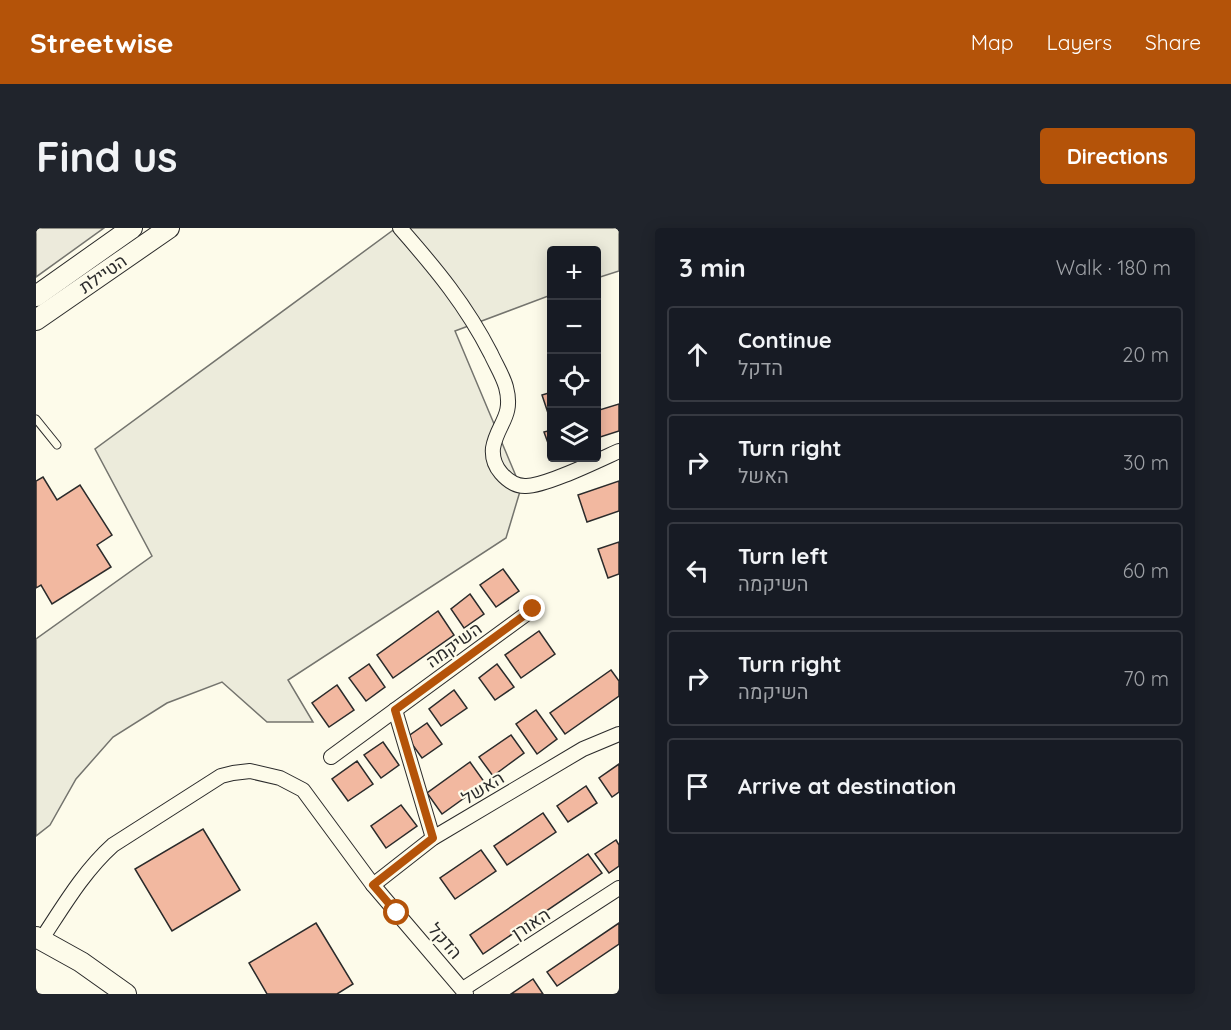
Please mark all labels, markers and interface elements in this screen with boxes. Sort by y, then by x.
text: Streetwise [30,25,173,60]
text: Map [971,29,1014,55]
text: Layers [1047,29,1112,55]
text: Share [1145,29,1201,55]
button: Directions [1040,128,1195,184]
text: Find us [36,130,178,183]
map controls [547,246,601,462]
button: + [547,246,601,300]
street label: הטיילת [74,249,131,298]
text: 3 min [679,251,746,284]
text: Walk · 180 m [1056,255,1171,280]
button: − [547,300,601,354]
text: Continue [738,326,832,354]
icon: ahead [681,338,714,371]
text: 20 m [1122,342,1169,367]
button: locate [547,354,601,408]
text: הדקל [738,355,783,380]
button: layers [547,408,601,462]
text: Turn right [738,434,842,462]
icon: right [681,446,714,479]
text: 30 m [1123,450,1169,475]
text: האשל [738,463,789,488]
text: Turn left [738,542,828,570]
icon: left [681,554,714,587]
text: 60 m [1123,558,1169,583]
text: השיקמה [738,571,809,596]
route end [519,595,545,621]
street label: השיקמה [421,617,486,673]
text: Turn right [738,650,842,678]
icon: right [681,662,714,695]
text: 70 m [1123,666,1169,691]
text: השיקמה [738,679,809,704]
street label: האשל [457,766,508,809]
icon: arrive [681,770,714,803]
text: Arrive at destination [738,772,956,800]
route start [383,899,409,925]
street label: האורן [507,903,554,945]
street label: הדקל [423,918,467,963]

